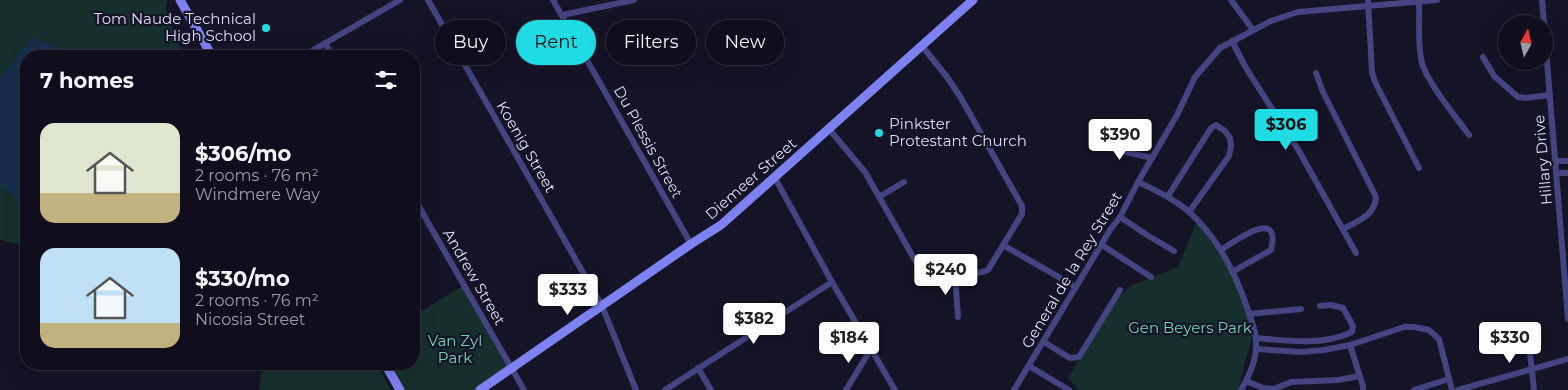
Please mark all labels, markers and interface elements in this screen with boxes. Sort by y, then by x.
place label: Tom Naude Technical High School [94,9,256,45]
north arrow [1498,15,1552,70]
map controls [1498,15,1553,70]
chip: Buy [435,20,506,65]
chip: Rent [516,20,596,65]
chip: Filters [606,20,696,65]
chip: New [706,20,784,65]
marker: Tom Naude Technical High School [260,22,272,34]
icon: filters [372,66,400,94]
text: 7 homes [40,68,134,93]
street label: Du Plessis Street [610,82,687,201]
street label: Koenig Street [493,98,560,196]
pin: $306 [1256,108,1316,151]
place label: Pinkster Protestant Church [889,114,1027,150]
street label: Hillary Drive [1529,114,1556,206]
text: $306 [1266,115,1306,134]
pin: $390 [1090,119,1150,161]
text: $390 [1100,125,1140,144]
marker: Pinkster Protestant Church [873,127,885,139]
street label: Diemeer Street [701,134,800,223]
text: $306/mo [195,141,291,166]
icon: home [80,143,140,203]
text: 2 rooms · 76 m² [195,166,319,185]
text: Windmere Way [195,185,320,204]
street label: General de la Rey Street [1017,188,1126,351]
street label: Andrew Street [439,225,510,328]
pin: $240 [916,254,976,296]
text: $240 [925,260,967,279]
text: $330/mo [195,266,290,291]
icon: home [80,268,140,328]
pin: $333 [538,274,598,316]
text: $333 [549,280,587,299]
text: 2 rooms · 76 m² [195,291,319,310]
pin: $382 [724,302,784,345]
text: $382 [734,309,774,328]
text: Nicosia Street [195,310,305,329]
park label: Gen Beyers Park [1128,318,1252,337]
pin: $184 [819,322,879,364]
pin: $330 [1480,322,1540,364]
text: $184 [830,328,868,347]
text: $330 [1490,328,1530,347]
park label: Van Zyl Park [428,331,482,367]

